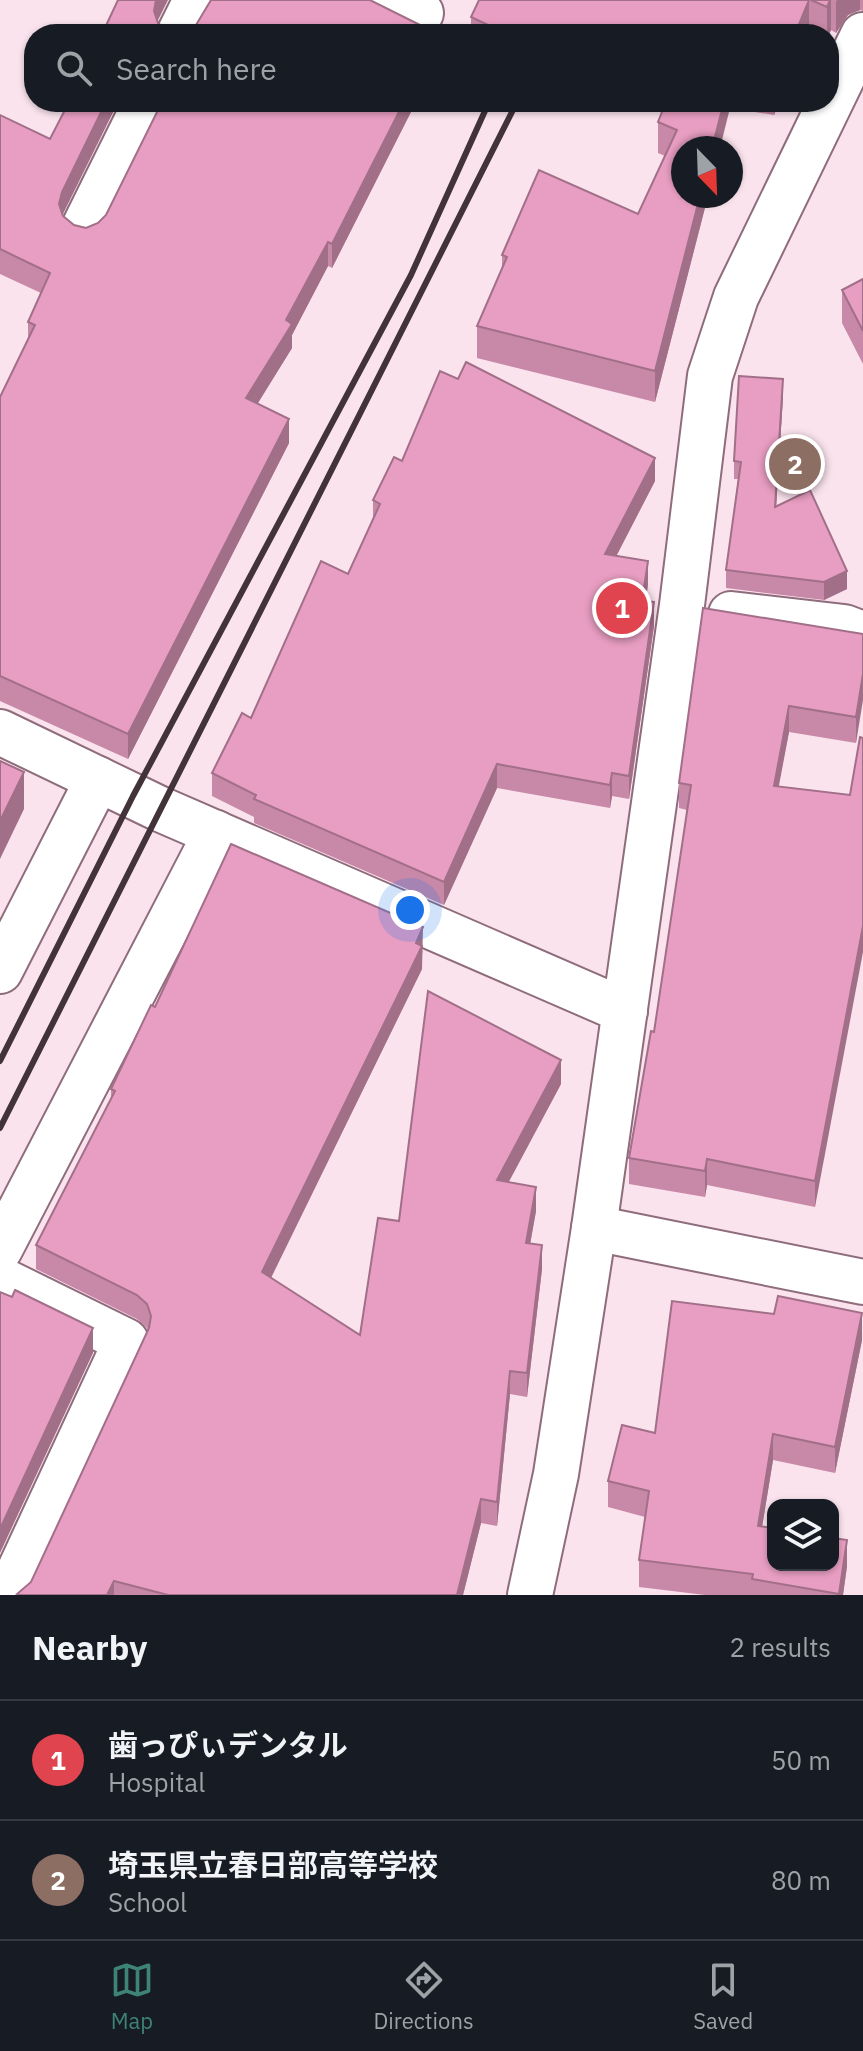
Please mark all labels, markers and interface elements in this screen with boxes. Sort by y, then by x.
search box [24,24,839,112]
icon: search [52,46,96,90]
text: Search here [116,49,277,88]
north arrow [671,136,743,208]
pin: 2 [769,434,821,494]
pin: 1 [596,578,648,638]
your location [390,890,430,930]
map controls [767,1499,839,1571]
button: layers [767,1499,839,1571]
text: Nearby [32,1625,147,1669]
text: 2 results [729,1630,831,1664]
text: 歯っぴぃデンタル [108,1725,348,1764]
text: 1 [50,1743,66,1777]
text: 50 m [771,1743,831,1777]
text: Hospital [108,1765,205,1799]
text: 埼玉県立春日部高等学校 [108,1845,438,1884]
text: 2 [50,1863,66,1897]
text: 80 m [771,1863,831,1897]
text: School [108,1885,187,1919]
tab: Map [110,1958,154,2035]
tab: Directions [374,1958,474,2035]
tab: Saved [693,1958,753,2035]

